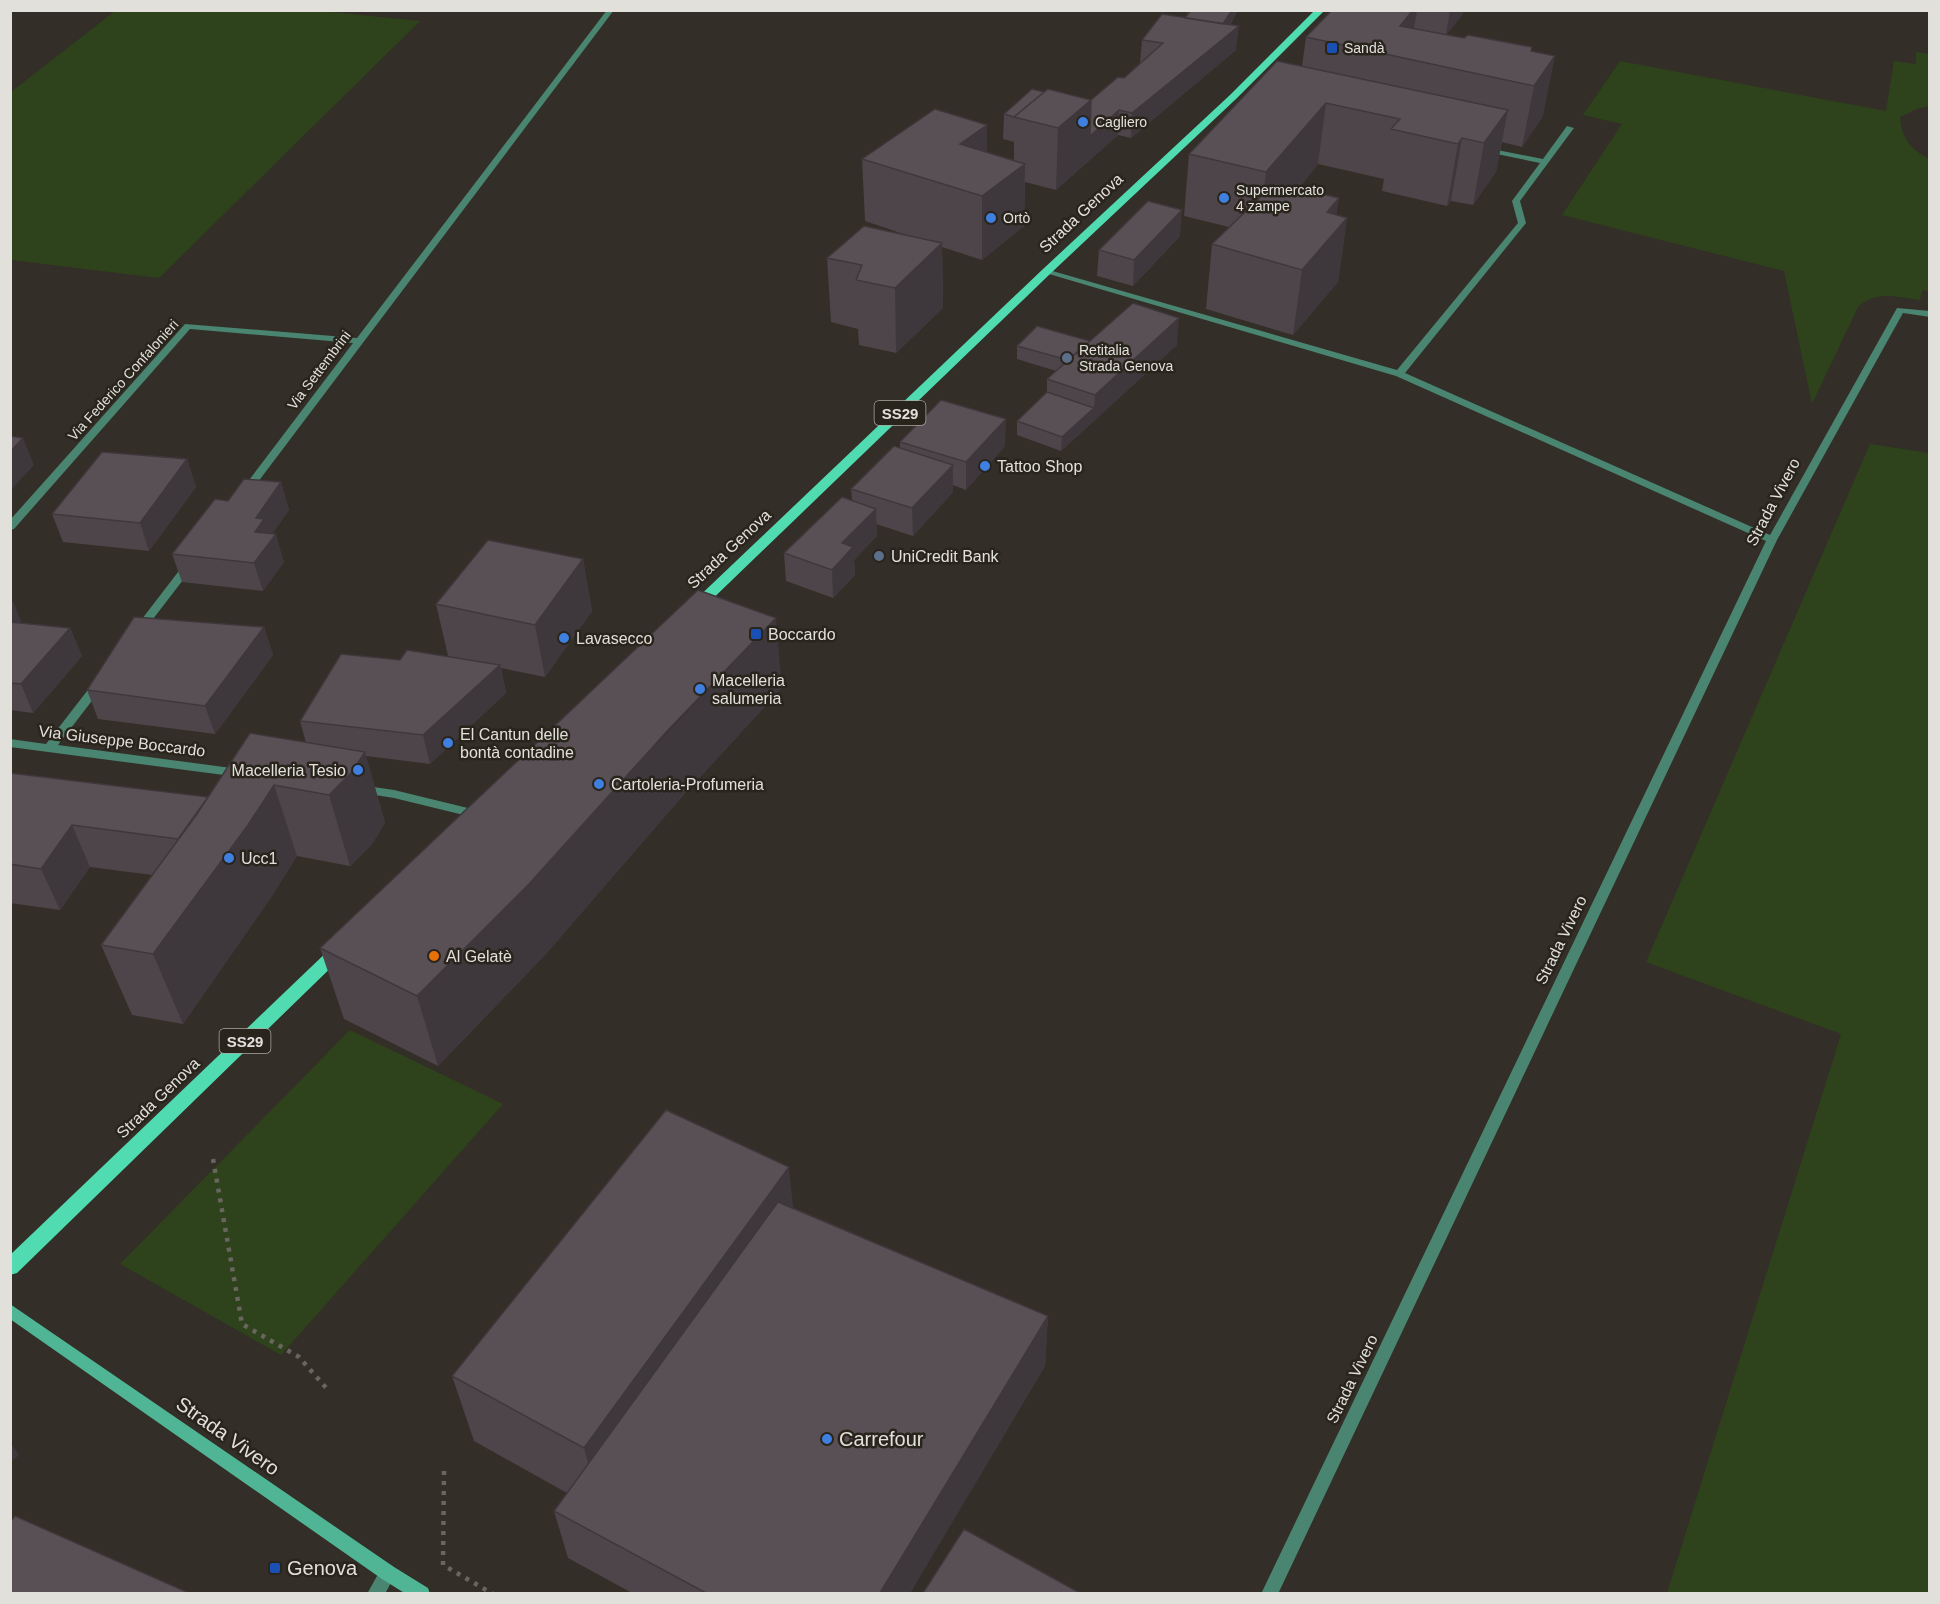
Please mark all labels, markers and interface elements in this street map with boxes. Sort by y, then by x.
place label: Sandà [1344,40,1385,56]
marker: Sandà [1325,41,1339,55]
place label: Cagliero [1095,114,1147,130]
marker: Cagliero [1076,115,1090,129]
street label: Strada Genova [1036,170,1126,256]
place label: Supermercato 4 zampe [1236,182,1324,214]
marker: Supermercato 4 zampe [1217,191,1231,205]
place label: Ortò [1003,210,1030,226]
marker: Ortò [984,211,998,225]
street label: Via Federico Confalonieri [65,316,181,444]
street label: Via Settembrini [284,327,354,413]
place label: Retitalia Strada Genova [1079,342,1173,374]
marker: Retitalia Strada Genova [1060,351,1074,365]
road number: SS29 [874,401,926,425]
street label: Strada Vivero [1743,455,1803,549]
place label: Tattoo Shop [997,458,1083,475]
marker: Tattoo Shop [978,459,992,473]
street label: Strada Genova [684,506,774,592]
place label: UniCredit Bank [891,548,1000,565]
marker: UniCredit Bank [872,549,886,563]
place label: Boccardo [768,626,836,643]
marker: Boccardo [749,627,763,641]
place label: Lavasecco [576,630,653,647]
marker: Lavasecco [557,631,571,645]
place label: Macelleria salumeria [712,672,785,707]
marker: Macelleria salumeria [693,682,707,696]
street label: Via Giuseppe Boccardo [38,722,206,760]
place label: El Cantun delle bontà contadine [460,726,574,761]
marker: El Cantun delle bontà contadine [441,736,455,750]
place label: Macelleria Tesio [232,762,346,779]
marker: Macelleria Tesio [351,763,365,777]
place label: Cartoleria-Profumeria [611,776,764,793]
marker: Cartoleria-Profumeria [592,777,606,791]
place label: Ucc1 [241,850,278,867]
marker: Ucc1 [222,851,236,865]
street label: Strada Vivero [1532,893,1590,987]
place label: Al Gelatè [446,948,512,965]
marker: Al Gelatè [427,949,441,963]
road number: SS29 [220,1029,270,1053]
street label: Strada Genova [113,1054,203,1141]
street label: Strada Vivero [1323,1332,1381,1426]
street label: Strada Vivero [172,1392,284,1480]
place label: Carrefour [839,1428,924,1450]
marker: Carrefour [820,1432,834,1446]
place label: Genova [287,1557,358,1579]
marker: Genova [268,1561,282,1575]

